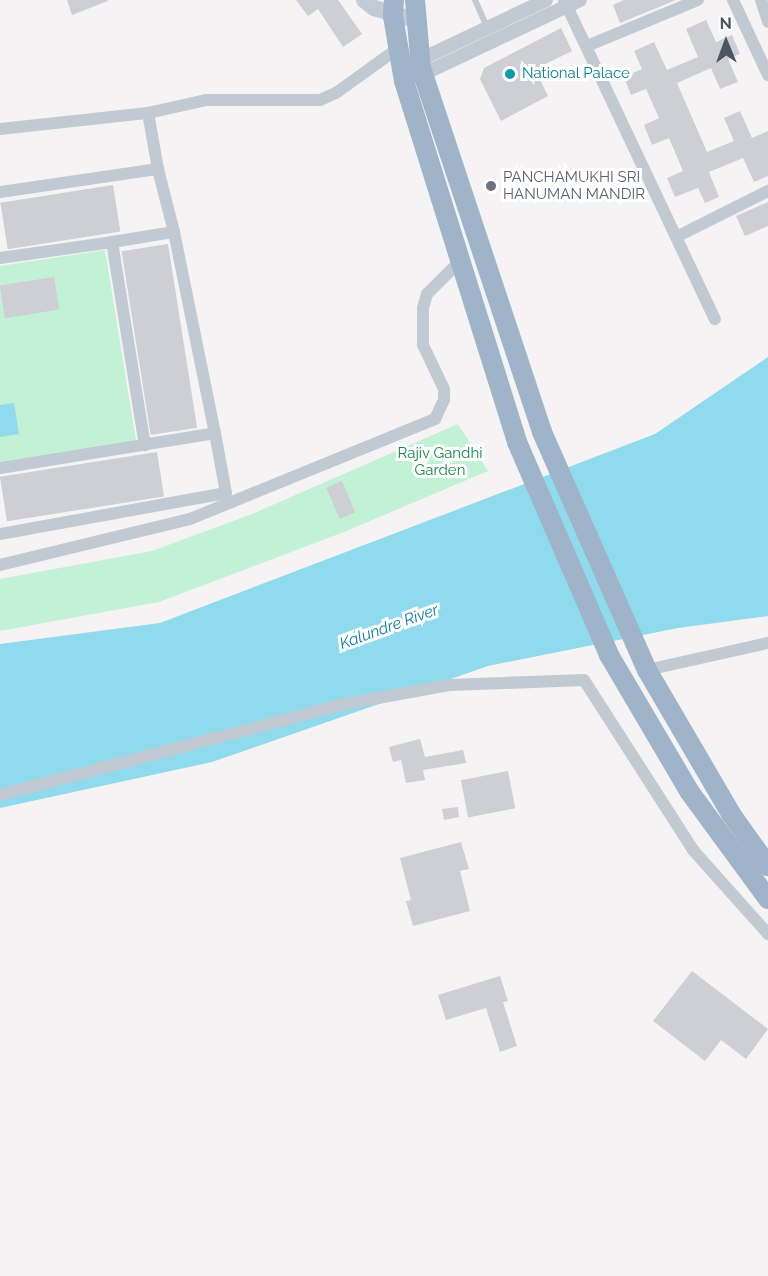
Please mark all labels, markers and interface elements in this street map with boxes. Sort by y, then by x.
north arrow [696,12,756,72]
text: N [719,14,732,33]
place label: National Palace [522,65,630,83]
marker: National Palace [503,67,517,81]
place label: PANCHAMUKHI SRI HANUMAN MANDIR [503,168,645,203]
marker: PANCHAMUKHI SRI HANUMAN MANDIR [484,179,498,193]
park label: Rajiv Gandhi Garden [397,444,483,479]
water label: Kalundre River [337,600,441,654]

